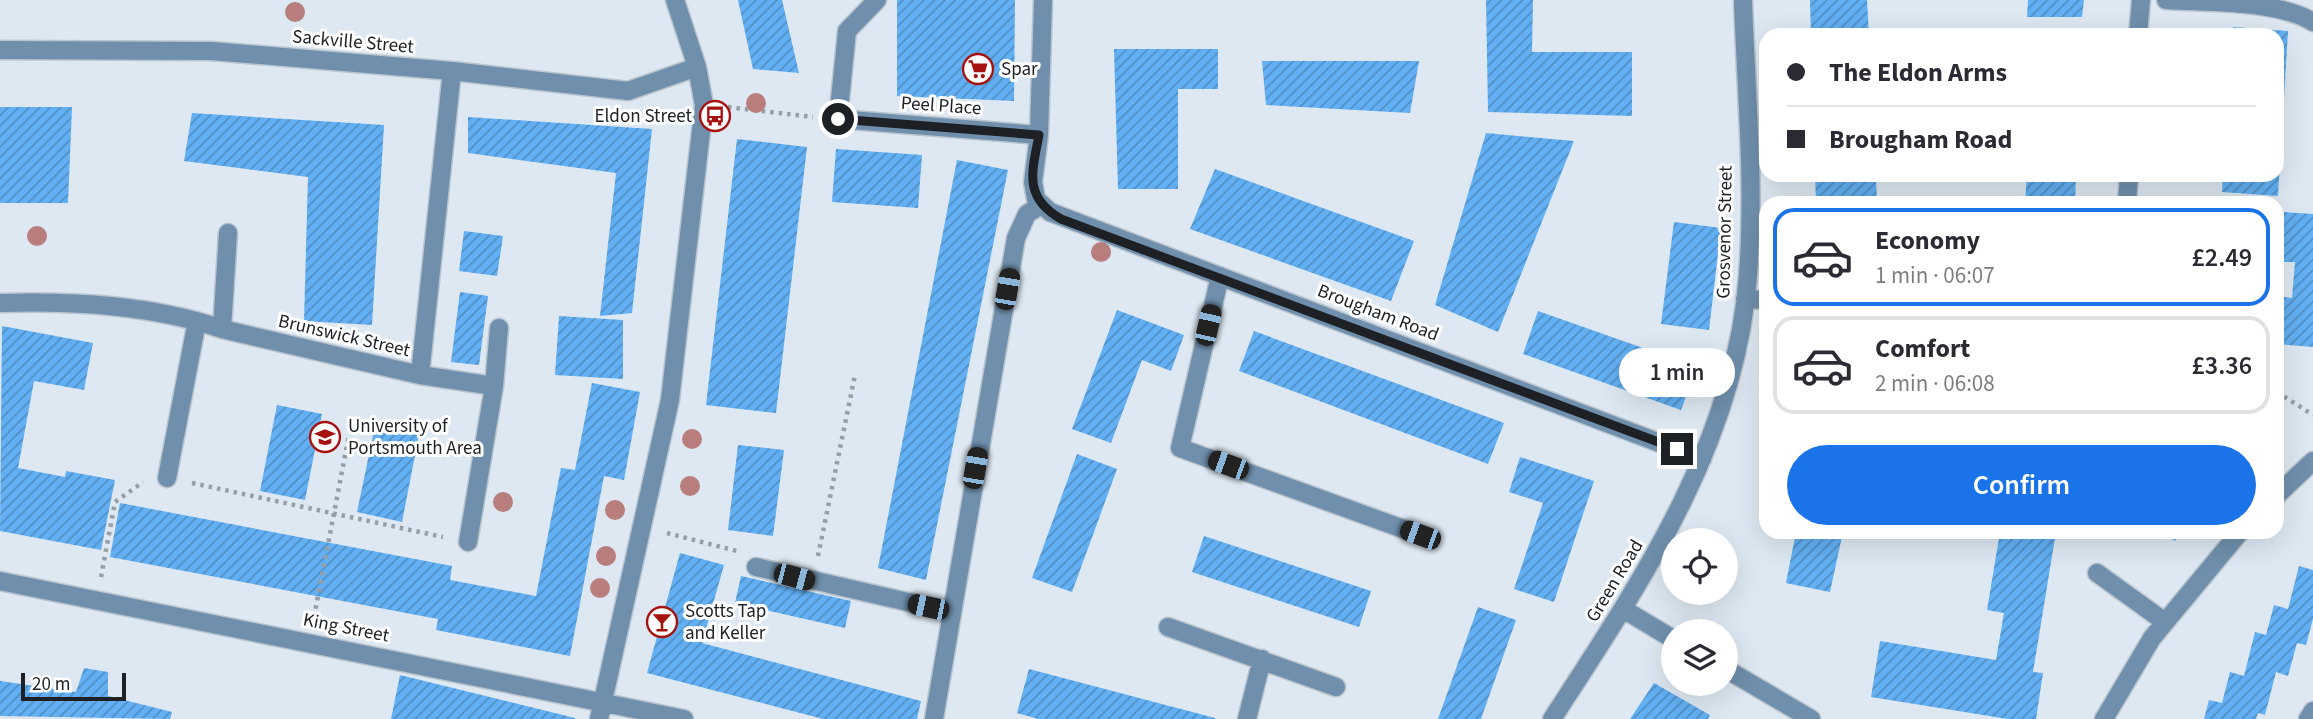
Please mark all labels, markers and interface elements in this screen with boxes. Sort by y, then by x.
street label: Sackville Street [291,23,415,61]
supermarket icon: Spar [961,52,995,86]
text: The Eldon Arms [1829,54,2007,91]
place label: Spar [1001,56,1038,83]
street label: Peel Place [900,90,982,122]
bus stop icon: Eldon Street [698,99,732,133]
place label: Eldon Street [595,103,693,130]
route start [822,103,854,135]
text: Brougham Road [1829,121,2012,158]
street label: Grosvenor Street [1710,165,1740,299]
text: Economy [1875,222,1980,259]
icon: car [1791,226,1854,289]
text: £2.49 [2191,239,2252,276]
text: 1 min · 06:07 [1875,259,1995,292]
car [994,266,1021,312]
street label: Brougham Road [1313,277,1443,349]
car [1194,302,1223,348]
street label: Brunswick Street [276,308,413,364]
text: Comfort [1875,330,1970,367]
icon: car [1791,334,1854,397]
text: £3.36 [2191,347,2252,384]
callout: 1 min [1619,348,1735,396]
text: 1 min [1650,356,1704,389]
text: 2 min · 06:08 [1875,367,1995,400]
place label: University of Portsmouth Area [348,413,482,462]
school or university icon: University of Portsmouth Area [308,420,342,454]
route end [1661,433,1693,465]
car [962,445,989,491]
button: Confirm [1787,445,2256,525]
car [1205,448,1252,482]
car [1397,518,1444,552]
map controls [1661,528,1738,696]
button: locate [1661,528,1738,605]
street label: Green Road [1580,535,1650,627]
car [771,561,818,593]
car [906,592,951,622]
place label: Scotts Tap and Keller [685,598,766,647]
bar icon: Scotts Tap and Keller [645,605,679,639]
street label: King Street [301,606,392,650]
button: layers [1661,619,1738,696]
scale bar [21,670,126,702]
text: 20 m [32,671,70,698]

